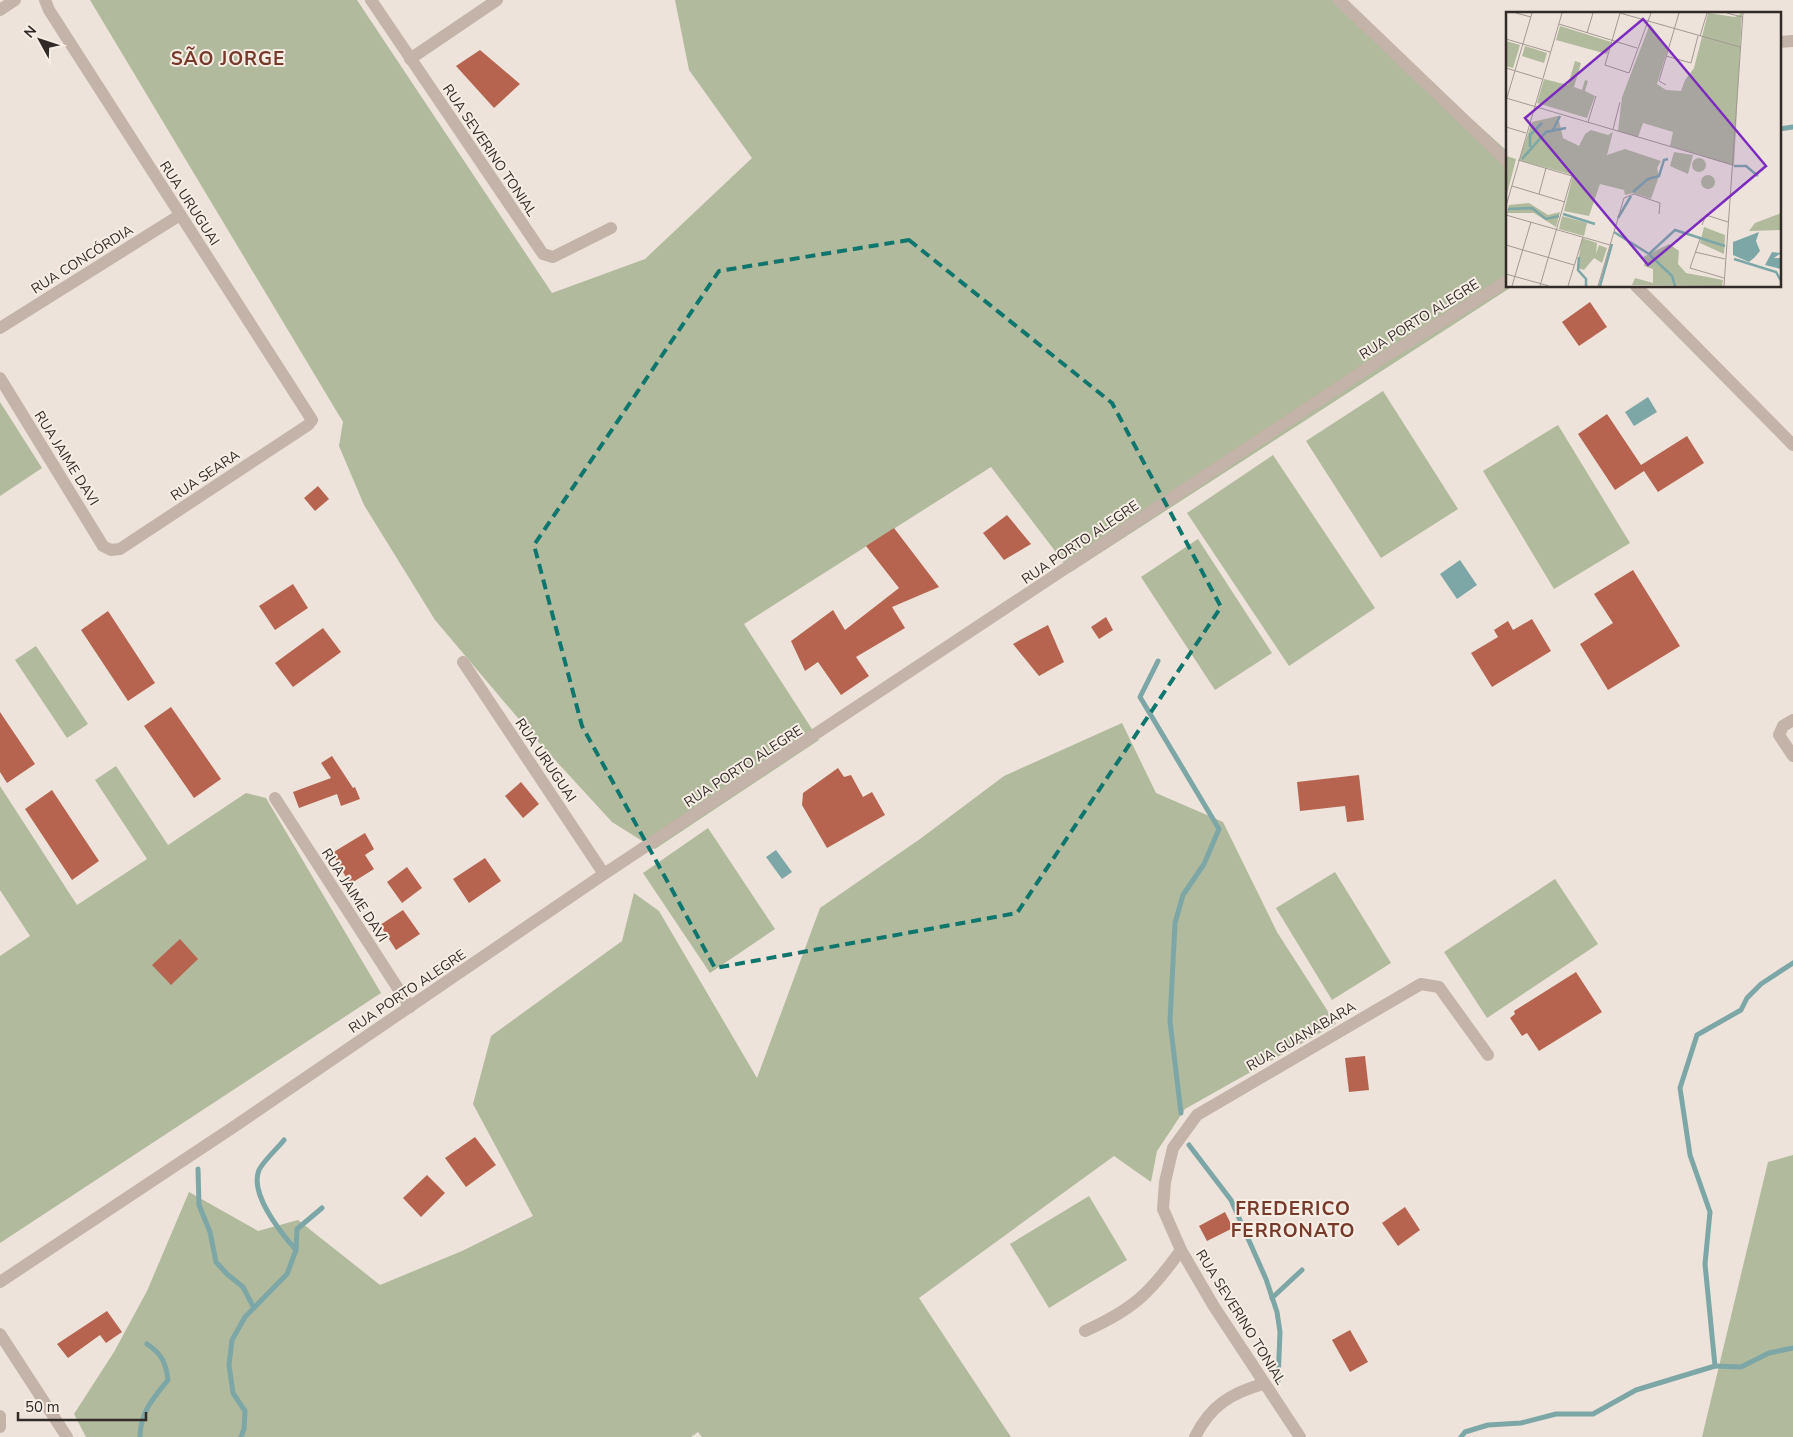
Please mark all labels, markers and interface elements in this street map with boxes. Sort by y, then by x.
inset map [1506,12,1780,288]
north arrow [15,15,65,65]
text: N [20,22,41,42]
district label: SÃO JORGE [171,46,285,72]
street label: RUA SEVERINO TONIAL [438,80,541,220]
street label: RUA URUGUAI [155,157,224,249]
street label: RUA CONCÓRDIA [28,220,137,298]
street label: RUA PORTO ALEGRE [1356,275,1483,364]
street label: RUA JAIME DAVI [30,407,103,509]
street label: RUA SEARA [167,445,244,506]
street label: RUA PORTO ALEGRE [1018,496,1143,589]
street label: RUA URUGUAI [511,715,581,806]
street label: RUA PORTO ALEGRE [680,721,806,812]
street label: RUA JAIME DAVI [317,845,392,946]
street label: RUA PORTO ALEGRE [345,945,470,1038]
street label: RUA GUANABARA [1243,997,1359,1075]
district label: FREDERICO FERRONATO [1231,1196,1355,1244]
street label: RUA SEVERINO TONIAL [1191,1246,1290,1389]
scale bar [18,1390,145,1422]
text: 50 m [25,1397,60,1417]

